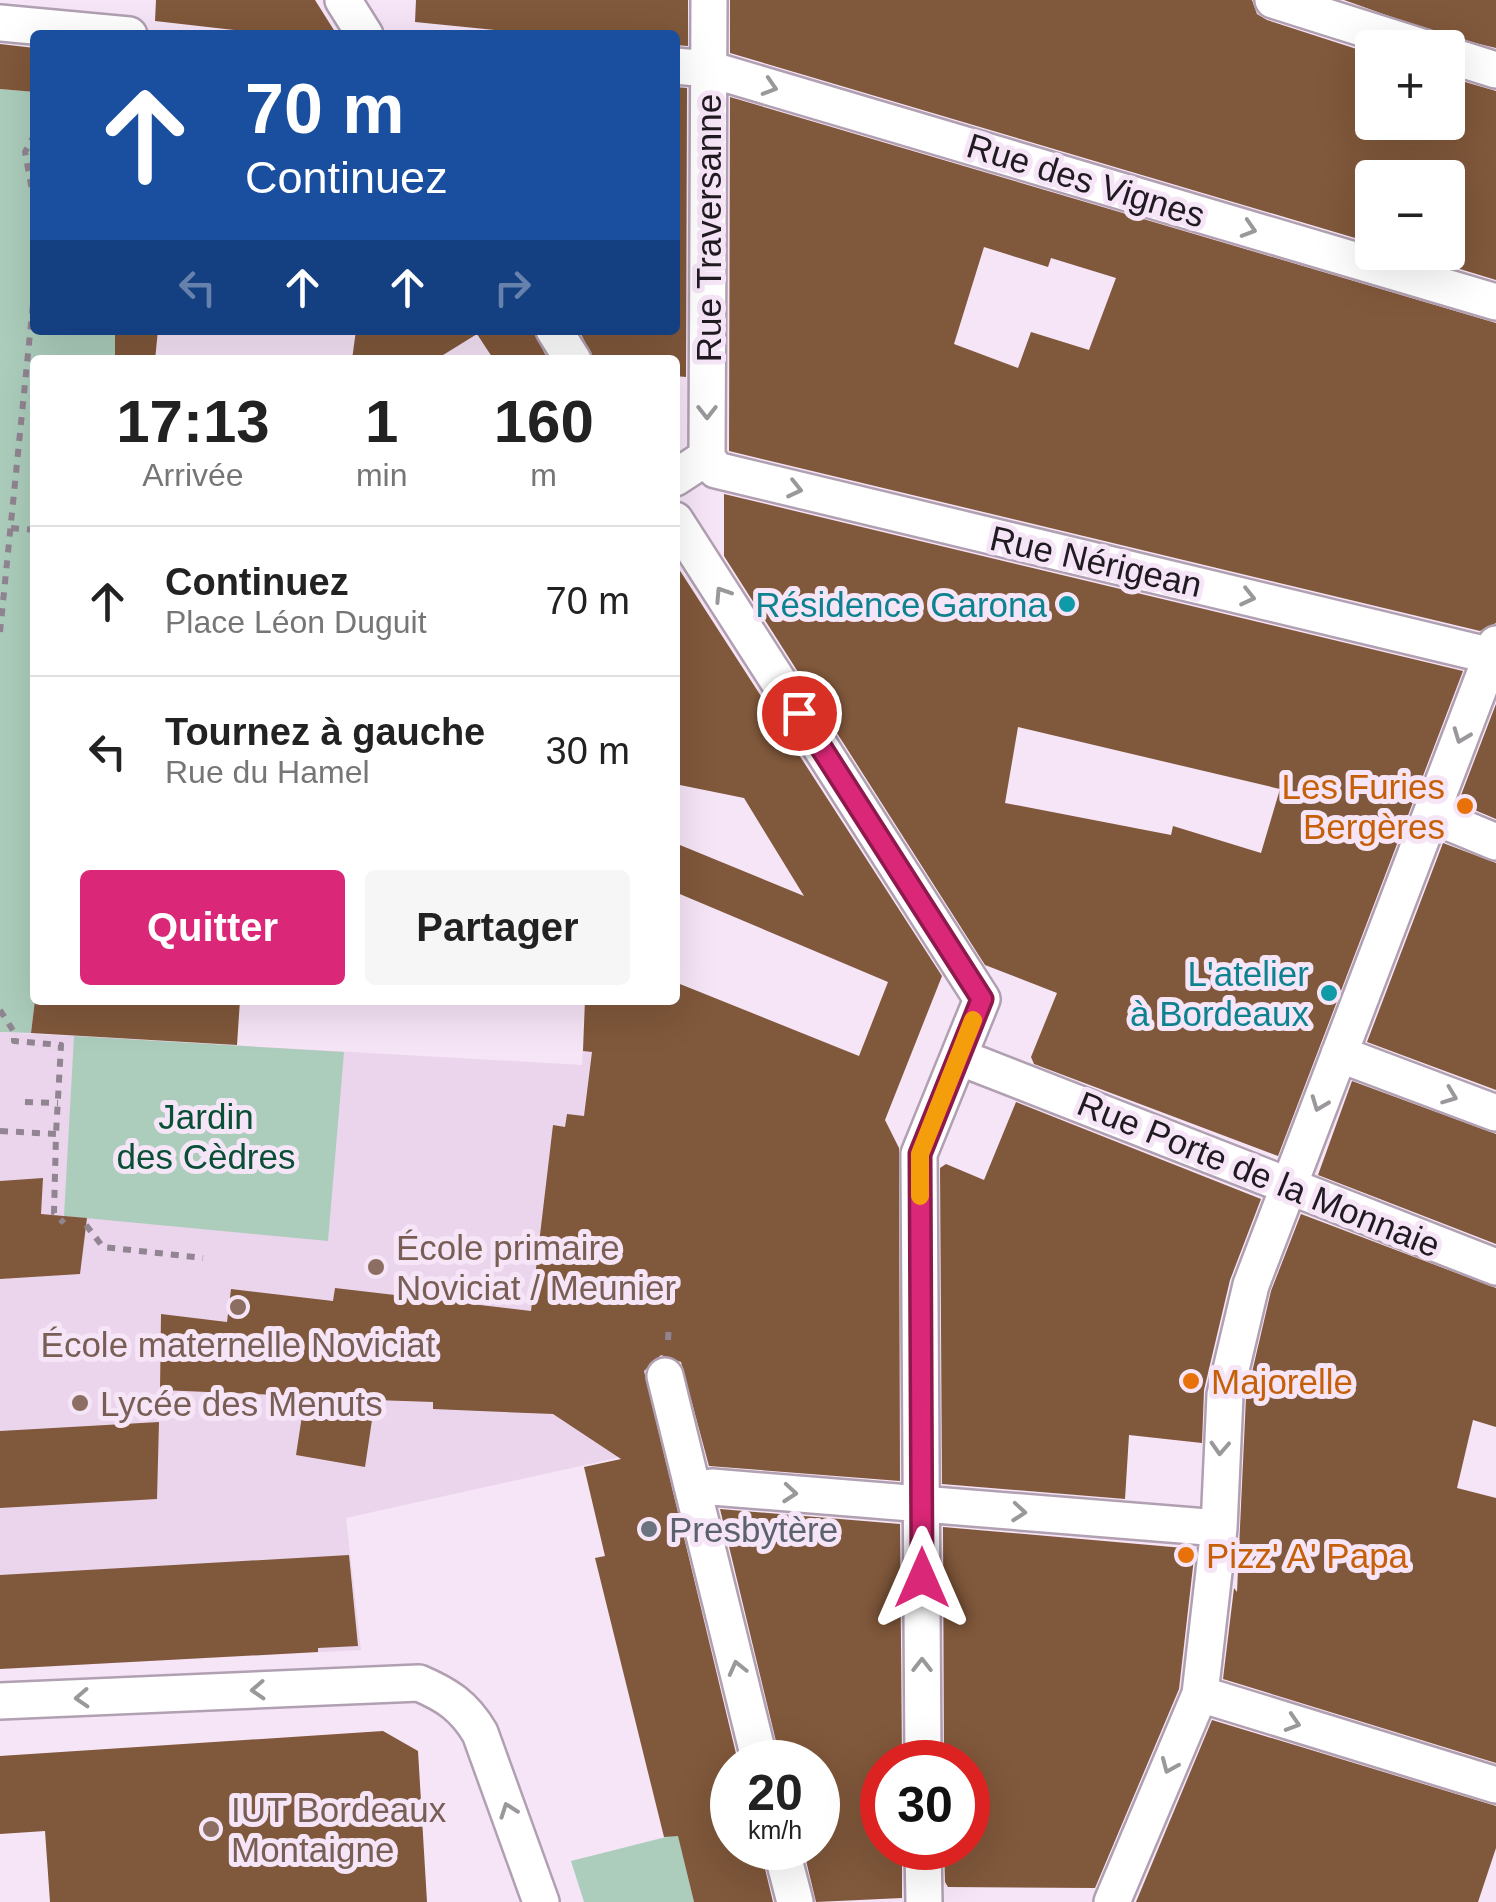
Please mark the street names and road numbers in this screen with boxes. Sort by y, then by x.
street label: Rue Traversanne [689,94,728,362]
street label: Rue des Vignes [962,125,1210,235]
street label: Rue Nérigean [986,518,1206,604]
street label: Rue Porte de la Monnaie [1072,1083,1446,1265]

